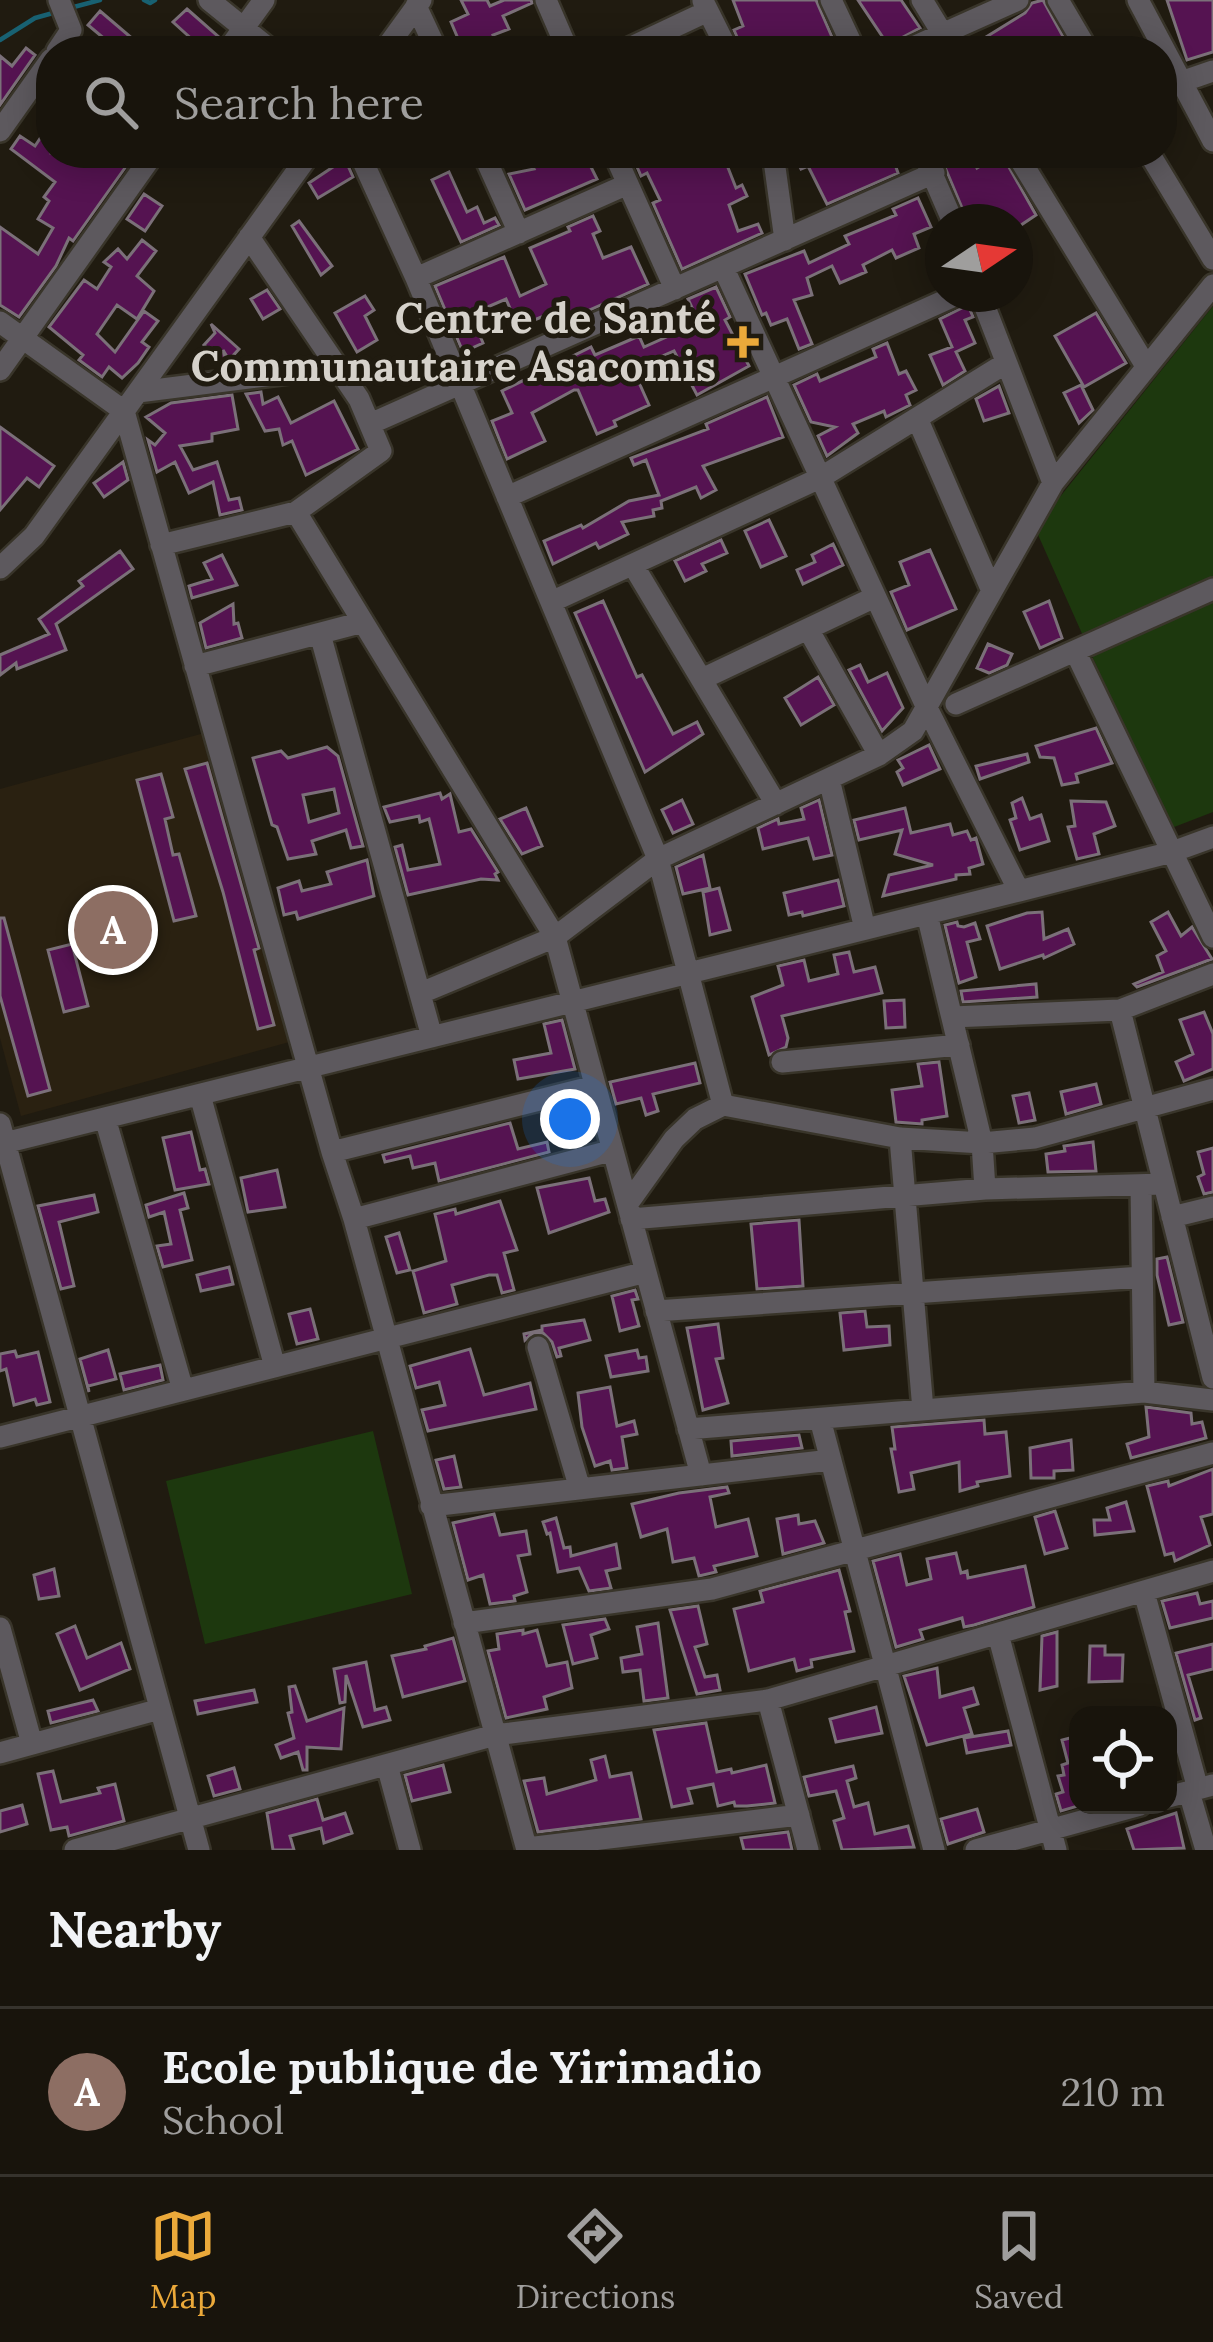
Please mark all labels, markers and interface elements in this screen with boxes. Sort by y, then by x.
search box [36,36,1177,168]
icon: search [78,69,144,135]
text: Search here [174,74,424,131]
north arrow [925,204,1033,312]
place label: Centre de Santé Communautaire Asacomis [191,291,716,393]
marker: Centre de Santé Communautaire Asacomis [727,326,759,358]
pin: A [74,885,152,975]
your location [540,1089,600,1149]
map controls [1069,1706,1177,1814]
button: locate [1069,1706,1177,1814]
text: Nearby [48,1896,221,1961]
text: Ecole publique de Yirimadio [162,2038,762,2095]
text: A [74,2067,100,2117]
text: 210 m [1061,2067,1165,2117]
text: School [162,2095,284,2145]
tab: Map [149,2203,217,2317]
tab: Directions [516,2203,675,2317]
tab: Saved [974,2203,1063,2317]

